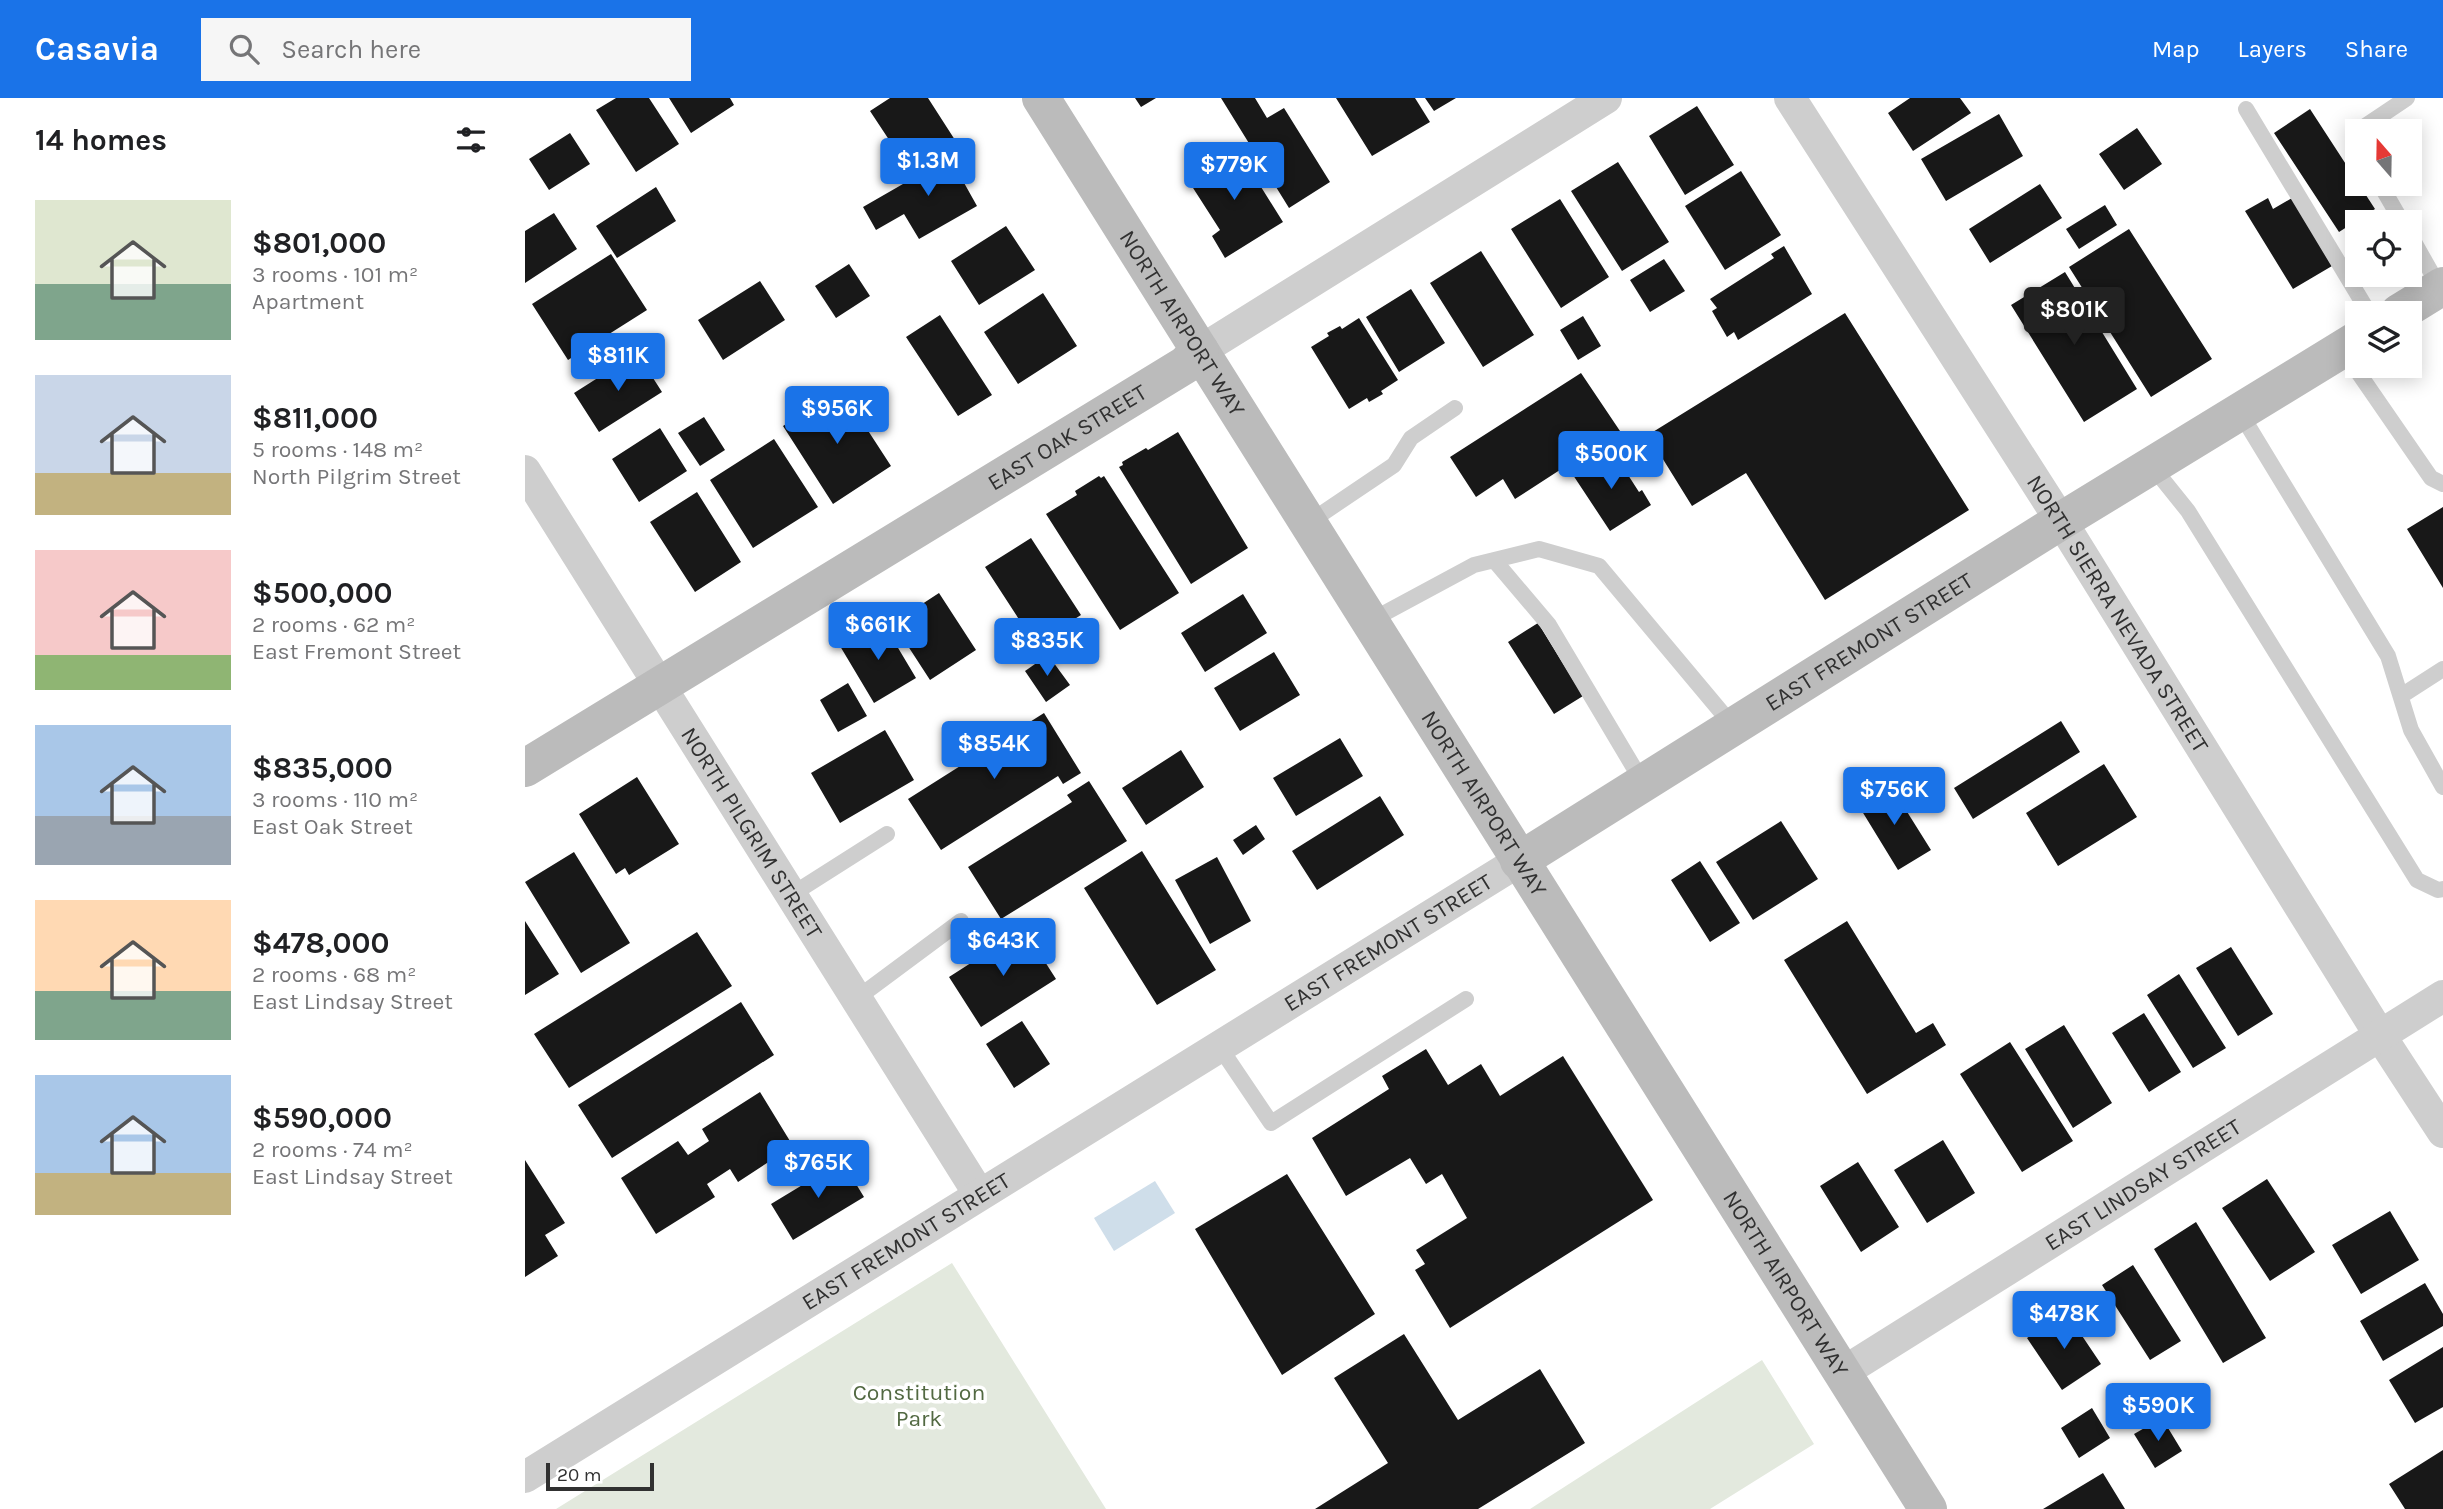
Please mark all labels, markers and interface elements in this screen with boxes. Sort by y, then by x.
search box [201,18,691,81]
text: Casavia [35,30,159,68]
icon: search [225,30,263,68]
text: Search here [281,34,421,65]
text: Map [2152,35,2200,63]
text: Layers [2238,35,2307,63]
text: Share [2345,35,2408,63]
north arrow [2345,119,2422,196]
map controls [2345,119,2422,378]
icon: filters [452,121,490,159]
text: 14 homes [35,122,167,158]
pin: $1.3M [879,139,977,198]
pin: $779K [1185,142,1283,202]
text: $1.3M [896,147,960,174]
text: $779K [1200,151,1268,178]
button: locate [2345,210,2422,287]
text: $801,000 [252,225,386,261]
street label: NORTH AIRPORT WAY [1114,225,1251,422]
icon: home [91,228,175,312]
text: 3 rooms · 101 m² [252,261,418,288]
text: Apartment [252,288,364,315]
pin: $801K [2025,288,2123,347]
text: $801K [2040,296,2108,323]
button: layers [2345,301,2422,378]
pin: $811K [569,334,667,393]
text: $811K [587,342,649,369]
street label: EAST OAK STREET [983,378,1152,496]
pin: $956K [788,386,886,446]
text: $956K [801,395,873,422]
text: $811,000 [252,400,378,436]
icon: home [91,403,175,487]
pin: $500K [1562,432,1660,491]
text: 5 rooms · 148 m² [252,436,423,463]
text: $500K [1574,440,1648,467]
text: North Pilgrim Street [252,463,461,490]
street label: NORTH SIERRA NEVADA STREET [2021,470,2214,758]
street label: EAST FREMONT STREET [1760,566,1978,717]
text: $500,000 [252,575,393,611]
icon: home [91,578,175,662]
pin: $661K [829,602,927,662]
text: 2 rooms · 62 m² [252,611,416,638]
text: $661K [844,611,912,638]
pin: $835K [998,618,1096,678]
text: $835K [1010,627,1084,654]
text: East Fremont Street [252,638,461,665]
street label: NORTH AIRPORT WAY [1415,705,1553,902]
street label: NORTH PILGRIM STREET [675,722,828,944]
pin: $854K [945,722,1043,781]
text: $854K [958,730,1030,757]
text: $835,000 [252,750,393,786]
icon: home [91,753,175,837]
pin: $756K [1845,768,1943,827]
text: $756K [1859,776,1929,803]
text: 3 rooms · 110 m² [252,786,418,813]
text: East Oak Street [252,813,413,840]
street label: EAST FREMONT STREET [1279,868,1498,1017]
pin: $643K [954,918,1052,978]
text: $478,000 [252,925,389,961]
text: $643K [967,927,1039,954]
icon: home [91,928,175,1012]
text: 2 rooms · 68 m² [252,961,416,988]
text: East Lindsay Street [252,988,453,1015]
text: $590,000 [252,1100,392,1136]
icon: home [91,1103,175,1187]
street label: EAST LINDSAY STREET [2040,1113,2247,1256]
text: 2 rooms · 74 m² [252,1136,413,1163]
pin: $765K [769,1140,867,1200]
text: $765K [783,1149,853,1176]
text: East Lindsay Street [252,1163,453,1190]
street label: EAST FREMONT STREET [797,1166,1016,1316]
street label: NORTH AIRPORT WAY [1717,1186,1854,1382]
pin: $478K [2015,1292,2113,1351]
text: $478K [2029,1300,2099,1327]
park label: Constitution Park [853,1379,985,1432]
pin: $590K [2109,1384,2207,1443]
text: $590K [2122,1392,2194,1419]
scale bar [546,1460,655,1492]
text: 20 m [557,1464,602,1486]

